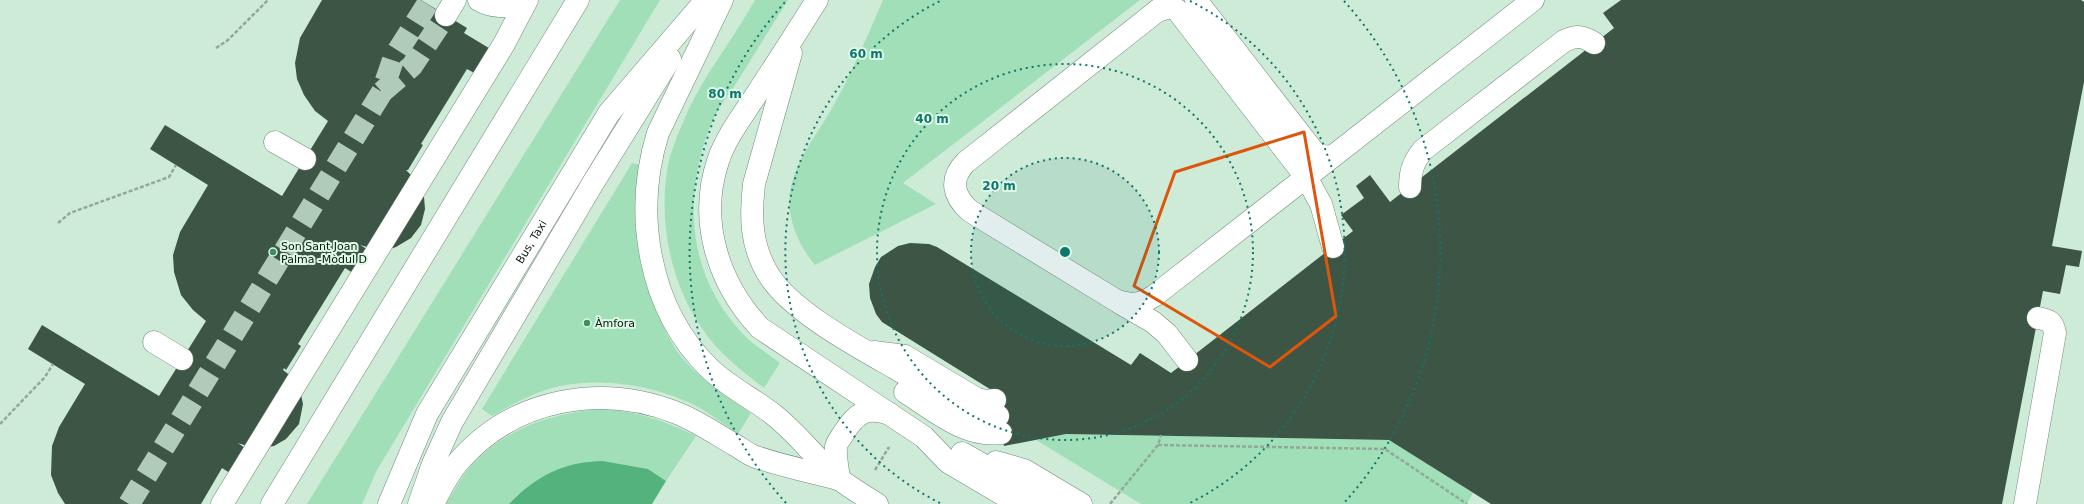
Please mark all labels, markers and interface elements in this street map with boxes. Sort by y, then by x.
text: 60 m [849,47,883,61]
text: 80 m [708,87,742,101]
text: 40 m [915,112,949,126]
text: 20 m [982,179,1016,193]
street label: Bus, Taxi [513,218,550,266]
place label: Son Sant Joan Palma -Mòdul D [281,240,367,266]
centre of rings [1058,245,1072,259]
marker: Son Sant Joan Palma -Mòdul D [268,247,278,257]
place label: Àmfora [595,317,635,330]
marker: Àmfora [582,318,592,328]

